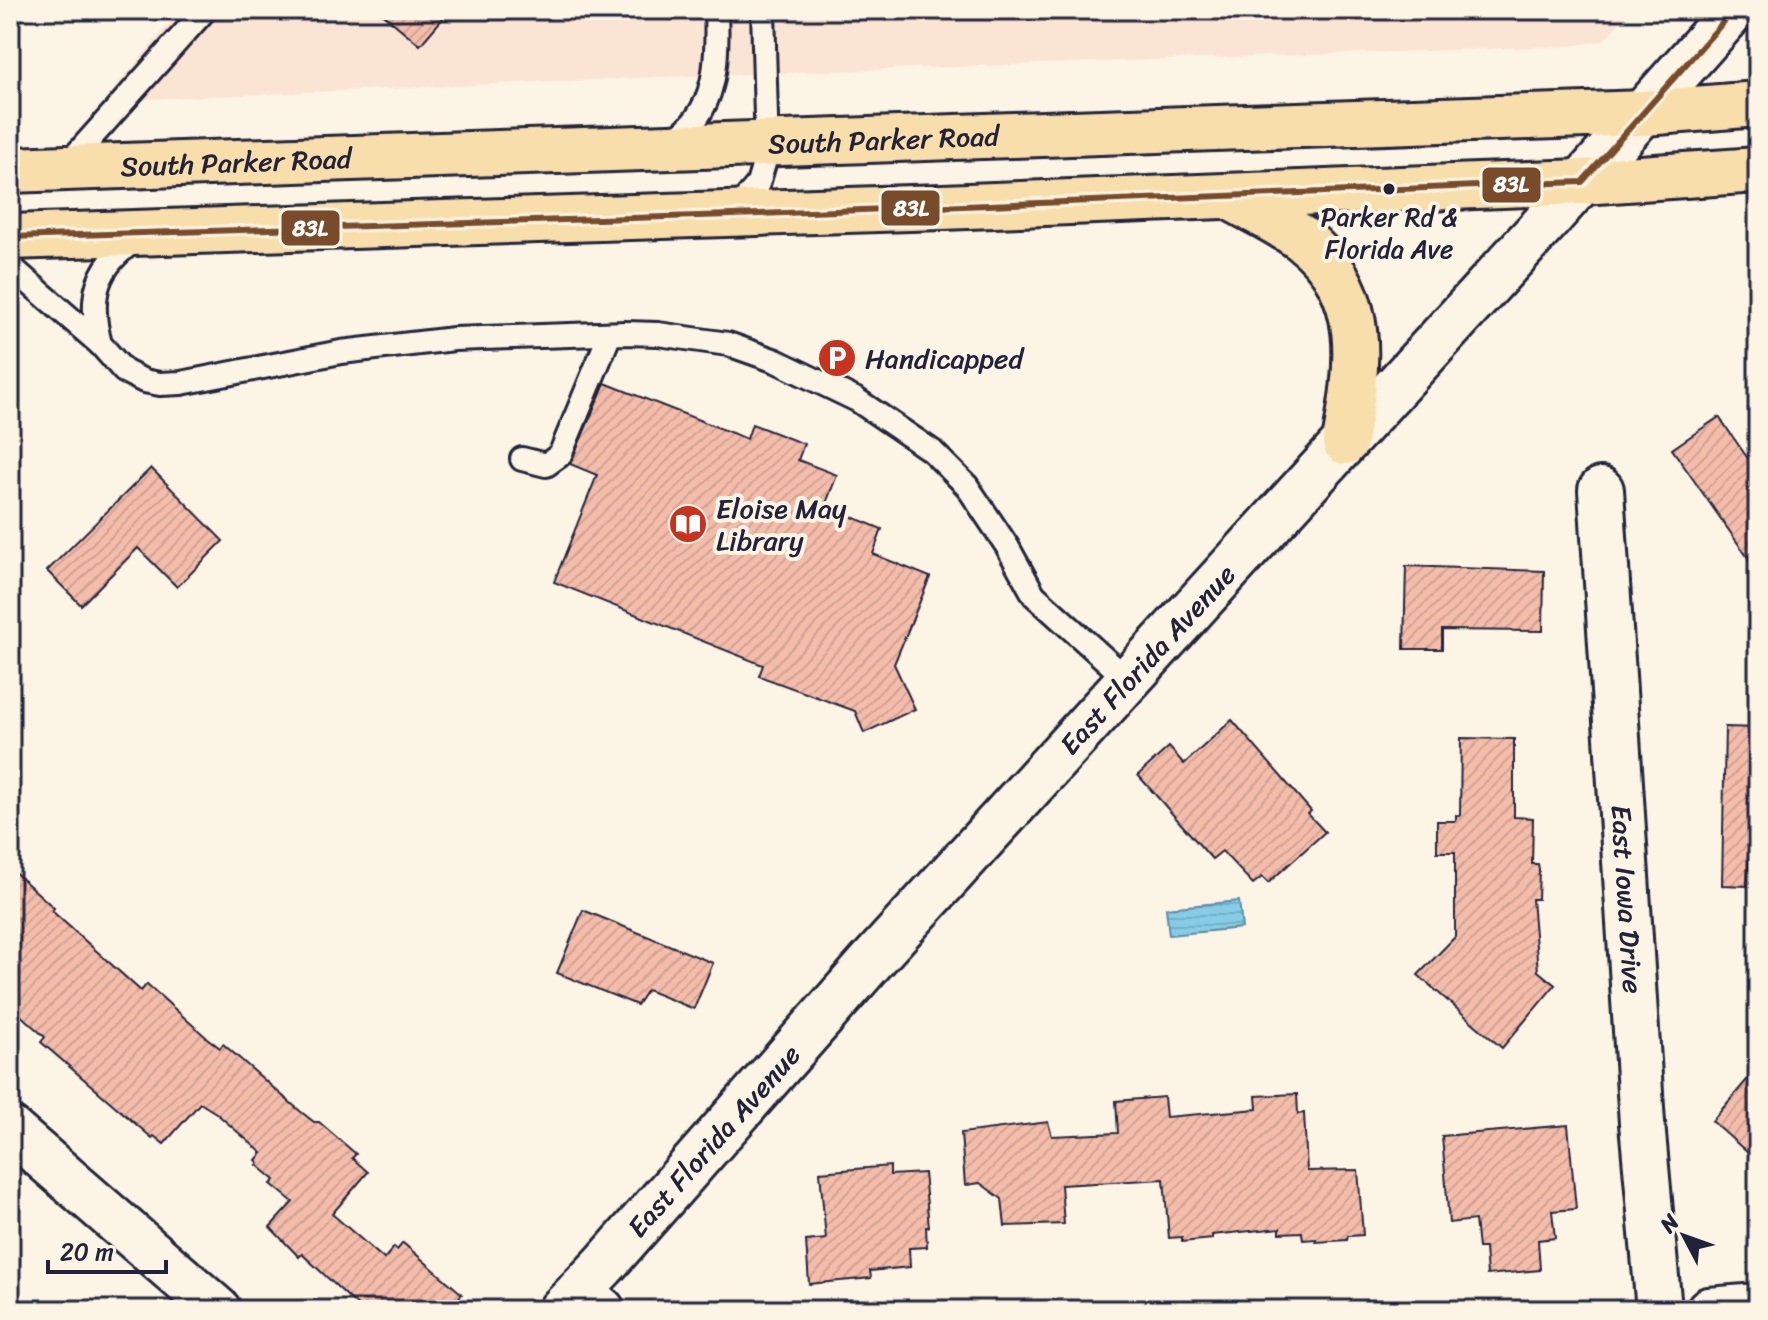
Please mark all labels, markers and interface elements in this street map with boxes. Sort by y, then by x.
street label: South Parker Road [767,111,1002,169]
street label: South Parker Road [120,134,354,191]
text: 83L [1492,165,1530,204]
line badge: 83L [1481,166,1542,204]
marker: Parker Rd & Florida Ave [1381,181,1397,197]
line badge: 83L [880,189,941,227]
text: 83L [892,189,930,228]
place label: Parker Rd & Florida Ave [1321,194,1457,272]
line badge: 83L [280,209,341,247]
text: 83L [291,209,329,248]
place label: Handicapped [865,334,1025,383]
parking icon: Handicapped [816,337,858,379]
place label: Eloise May Library [716,484,847,565]
library icon: Eloise May Library [667,503,709,545]
street label: East Florida Avenue [1047,552,1248,767]
street label: East Iowa Drive [1596,803,1658,995]
street label: East Florida Avenue [615,1033,813,1249]
north arrow [1644,1196,1724,1276]
text: N [1649,1204,1689,1243]
scale bar [48,1224,166,1274]
text: 20 m [60,1231,114,1273]

